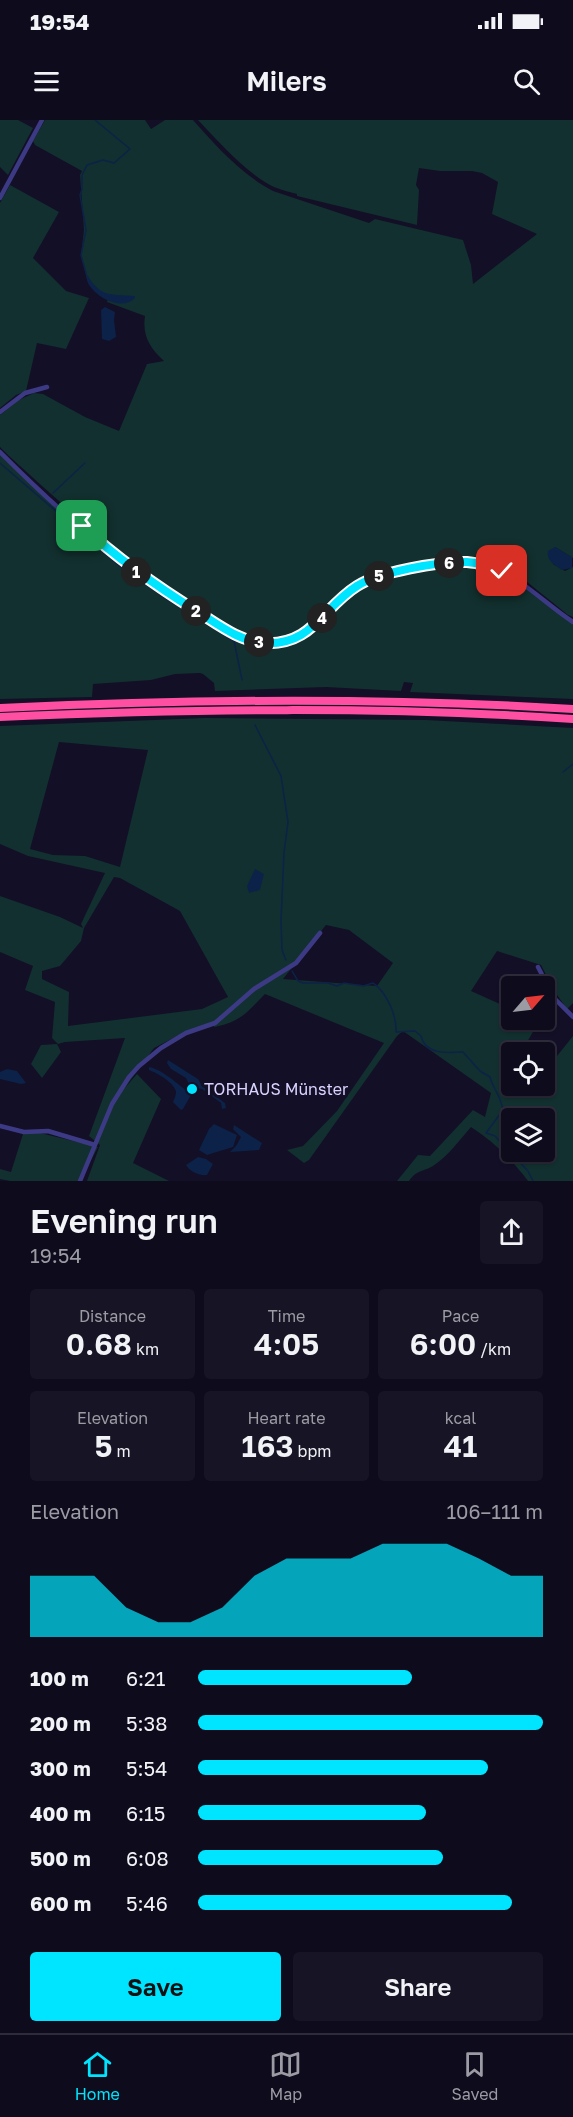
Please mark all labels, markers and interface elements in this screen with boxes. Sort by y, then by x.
text: 19:54 [30,8,90,35]
icon: menu [30,65,63,98]
text: Milers [246,65,327,97]
icon: search [510,65,543,98]
pin [56,500,107,551]
icon: arrive [65,509,98,542]
pin [476,545,527,596]
pin: 6 [434,548,464,578]
text: 6 [444,553,454,573]
icon: check [485,554,518,587]
pin: 1 [121,557,151,587]
pin: 5 [364,561,394,591]
text: 1 [132,562,140,582]
text: 5 [374,566,384,586]
pin: 2 [181,596,211,626]
text: 2 [191,601,201,621]
pin: 4 [307,603,337,633]
text: 4 [317,608,327,628]
pin: 3 [244,627,274,657]
text: 3 [254,632,264,652]
north arrow [501,976,555,1030]
map controls [501,976,555,1162]
button: locate [501,1042,555,1096]
place label: TORHAUS Münster [204,1079,348,1099]
marker: TORHAUS Münster [185,1082,199,1096]
button: layers [501,1108,555,1162]
text: Evening run [30,1201,218,1240]
button: share [480,1201,543,1264]
text: 19:54 [30,1243,82,1267]
text: Distance [79,1306,146,1326]
text: Time [268,1306,305,1326]
text: Pace [442,1306,479,1326]
text: 0.68 [66,1326,132,1362]
text: 4:05 [254,1326,319,1362]
text: 6:00 [410,1326,476,1362]
text: km [132,1339,159,1359]
text: /km [476,1339,511,1359]
text: Elevation [77,1408,148,1428]
text: Heart rate [247,1408,326,1428]
text: kcal [445,1408,476,1428]
text: 5 [94,1428,112,1464]
text: 163 [242,1428,294,1464]
text: 41 [444,1428,477,1464]
text: m [112,1441,131,1461]
text: bpm [294,1441,331,1461]
text: Elevation [30,1499,119,1523]
text: 106–111 m [446,1499,543,1523]
text: 100 m [30,1666,89,1690]
text: 6:21 [126,1666,165,1690]
text: 200 m [30,1711,91,1735]
text: 5:38 [126,1711,168,1735]
text: 300 m [30,1756,91,1780]
text: 5:54 [126,1756,167,1780]
text: 400 m [30,1801,91,1825]
text: 6:15 [126,1801,165,1825]
text: 500 m [30,1846,91,1870]
text: 6:08 [126,1846,169,1870]
text: 600 m [30,1891,91,1915]
text: 5:46 [126,1891,168,1915]
button: Save [30,1952,281,2021]
button: Share [293,1952,543,2021]
tab: Home [75,2048,120,2104]
tab: Map [269,2048,302,2104]
tab: Saved [452,2048,498,2104]

